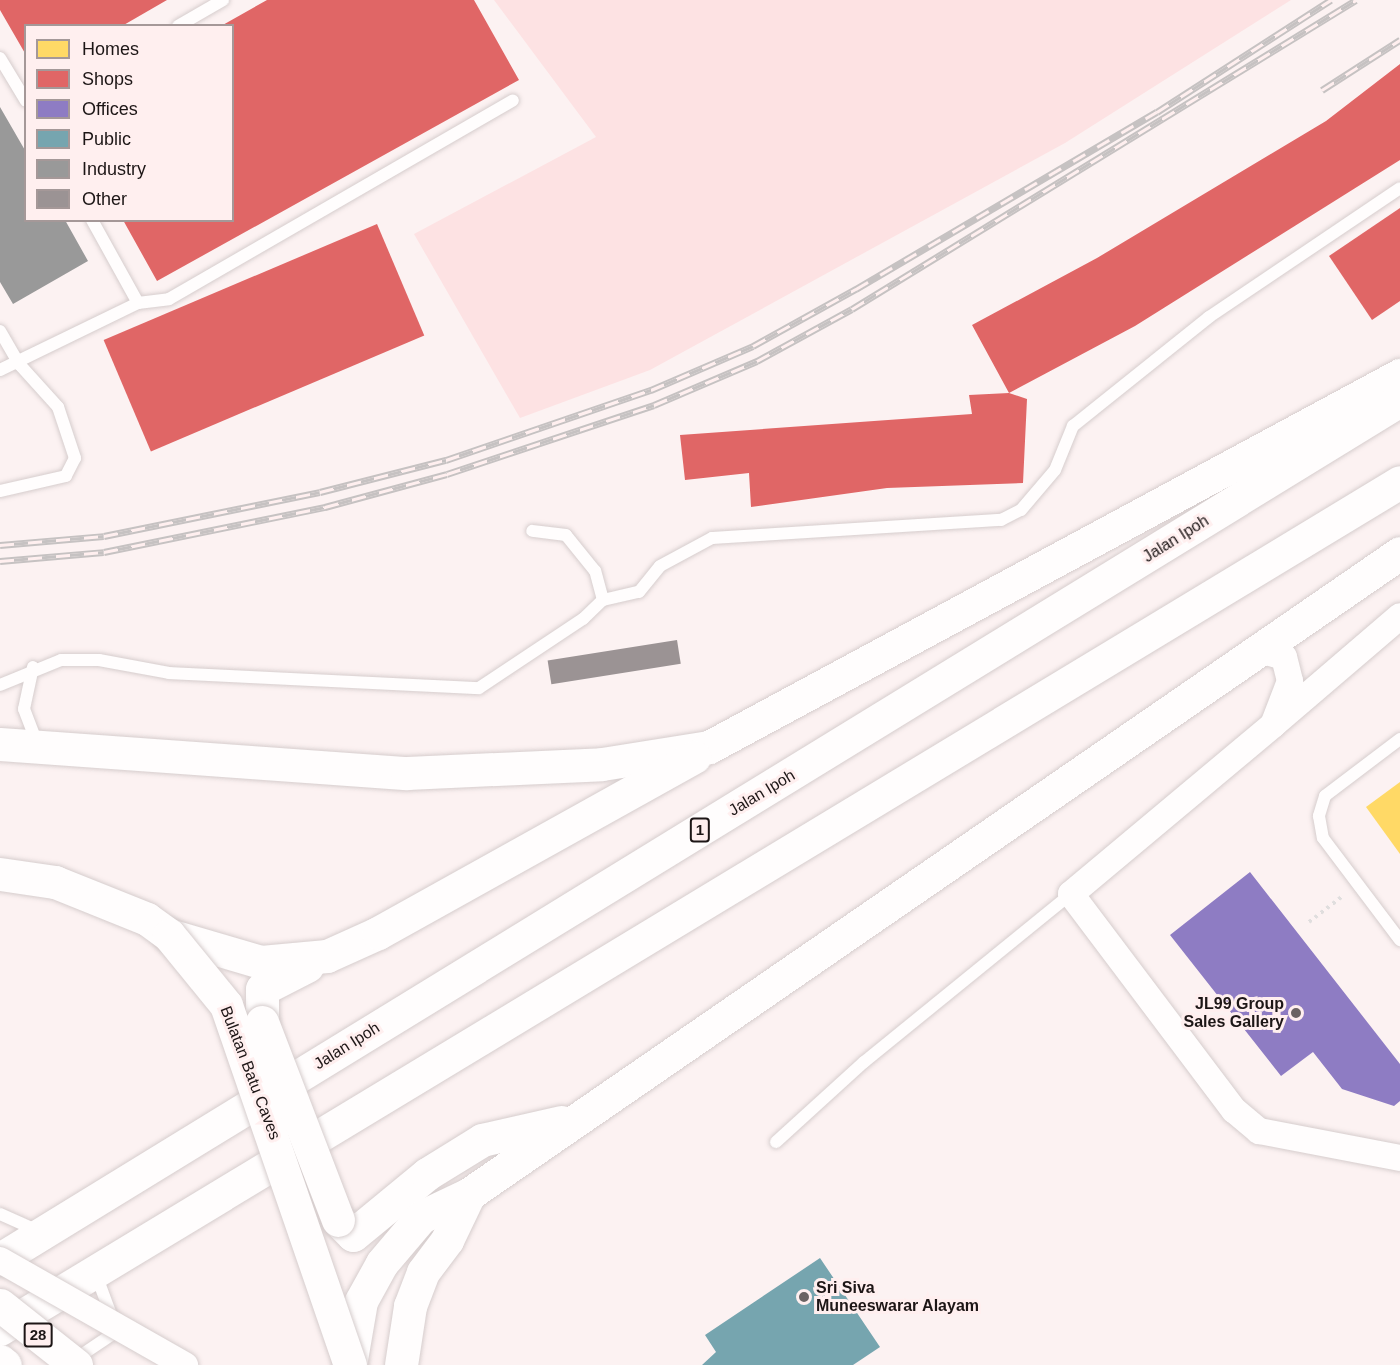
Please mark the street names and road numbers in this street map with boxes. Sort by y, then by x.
street label: Jalan Ipoh [1140,511,1212,567]
street label: Jalan Ipoh [725,766,799,820]
road number: 1 [690,818,710,842]
street label: Bulatan Batu Caves [216,1004,284,1142]
street label: Jalan Ipoh [311,1018,383,1074]
road number: 28 [23,1323,53,1347]

